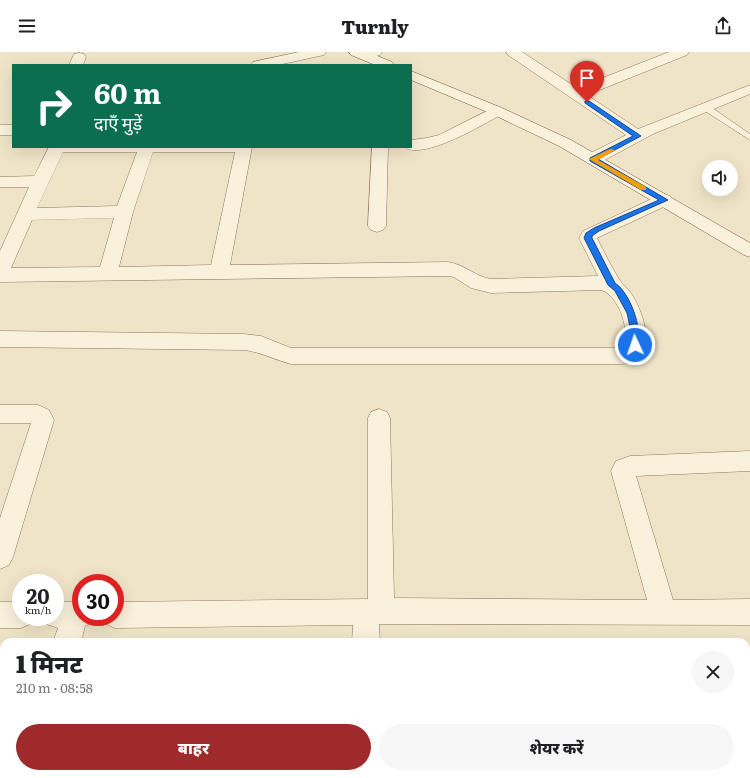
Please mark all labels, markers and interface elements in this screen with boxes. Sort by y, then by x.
text: Turnly [341,13,409,40]
icon: menu [16,15,38,37]
icon: share [712,15,734,37]
pin [570,61,604,102]
icon: arrive [576,67,598,89]
text: 60 m [94,71,161,113]
icon: right [28,80,80,132]
text: दाएँ मुड़ें [94,109,142,136]
map controls [702,160,738,196]
button: sound [702,160,738,196]
position arrow [614,324,656,366]
speed limit sign: 30 [72,574,124,626]
text: 20 [26,580,50,610]
text: km/h [25,602,51,617]
text: 1 मिनट [16,645,83,680]
button: close [692,651,734,693]
text: 210 m · 08:58 [16,678,93,697]
button: बाहर [16,724,371,770]
button: शेयर करें [379,724,734,770]

